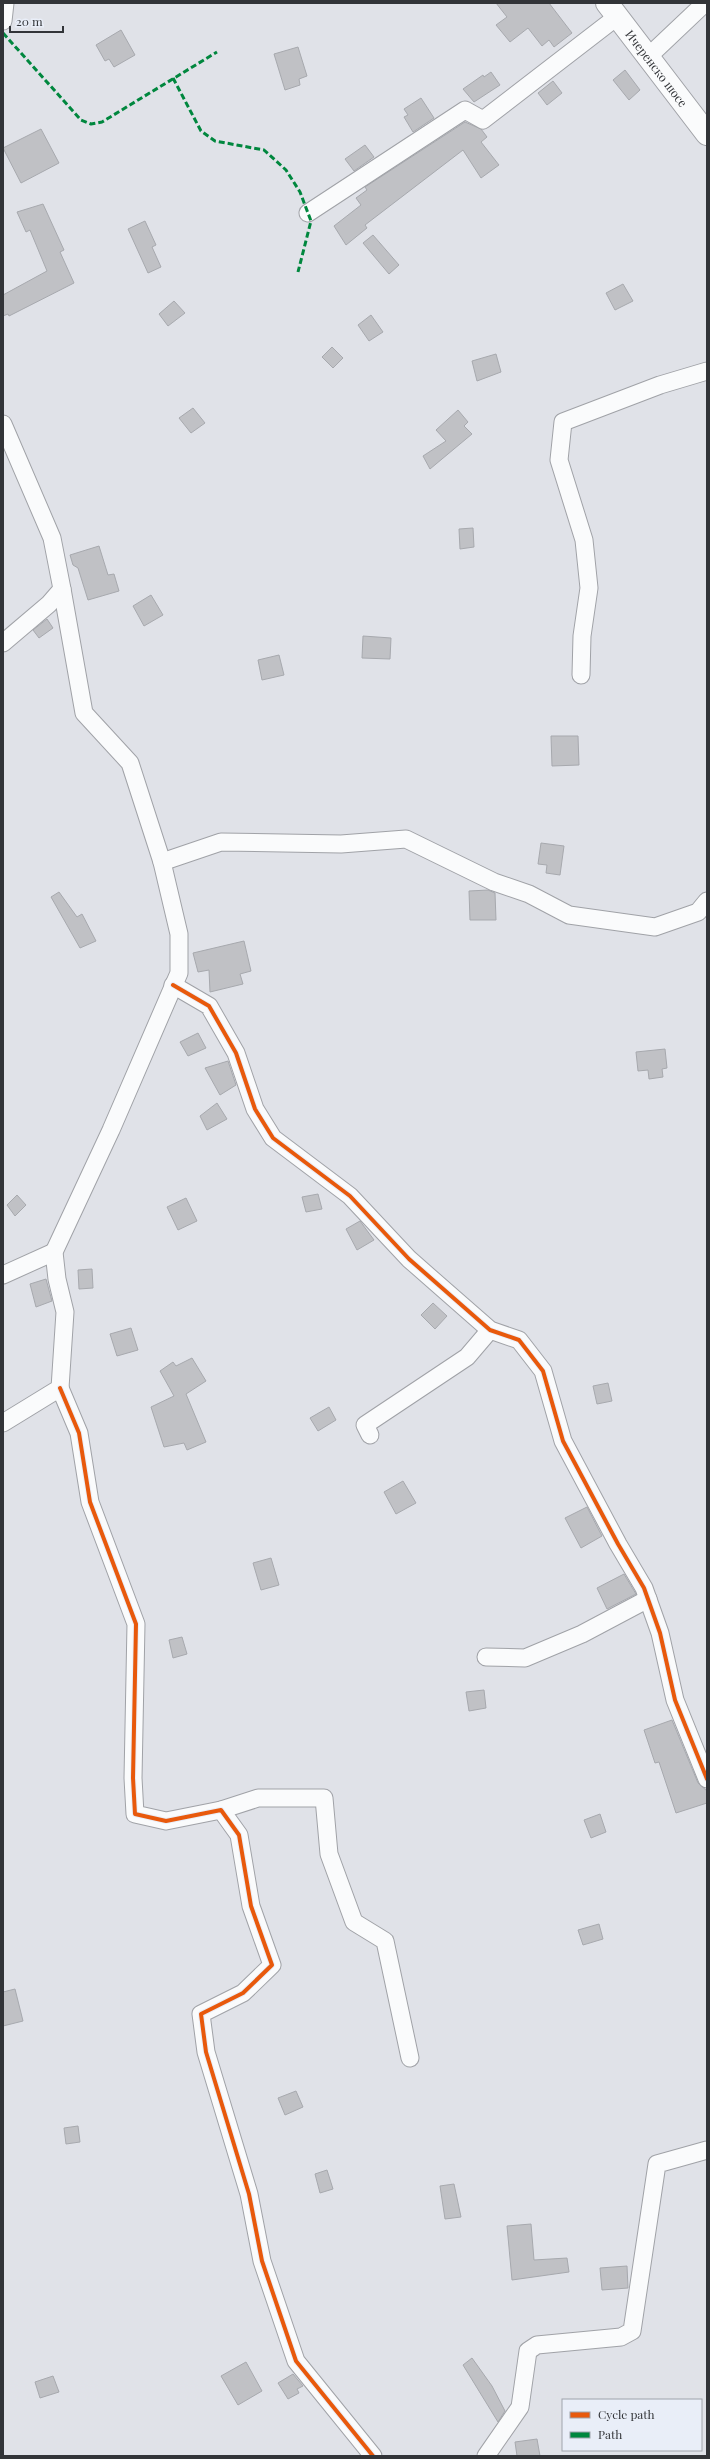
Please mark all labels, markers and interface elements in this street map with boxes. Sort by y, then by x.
scale bar [10,8,63,34]
text: 20 m [16,13,43,29]
street label: Ичеренско шосе [622,26,691,110]
legend [562,2399,702,2451]
text: Cycle path [598,2406,655,2422]
text: Path [598,2426,622,2442]

